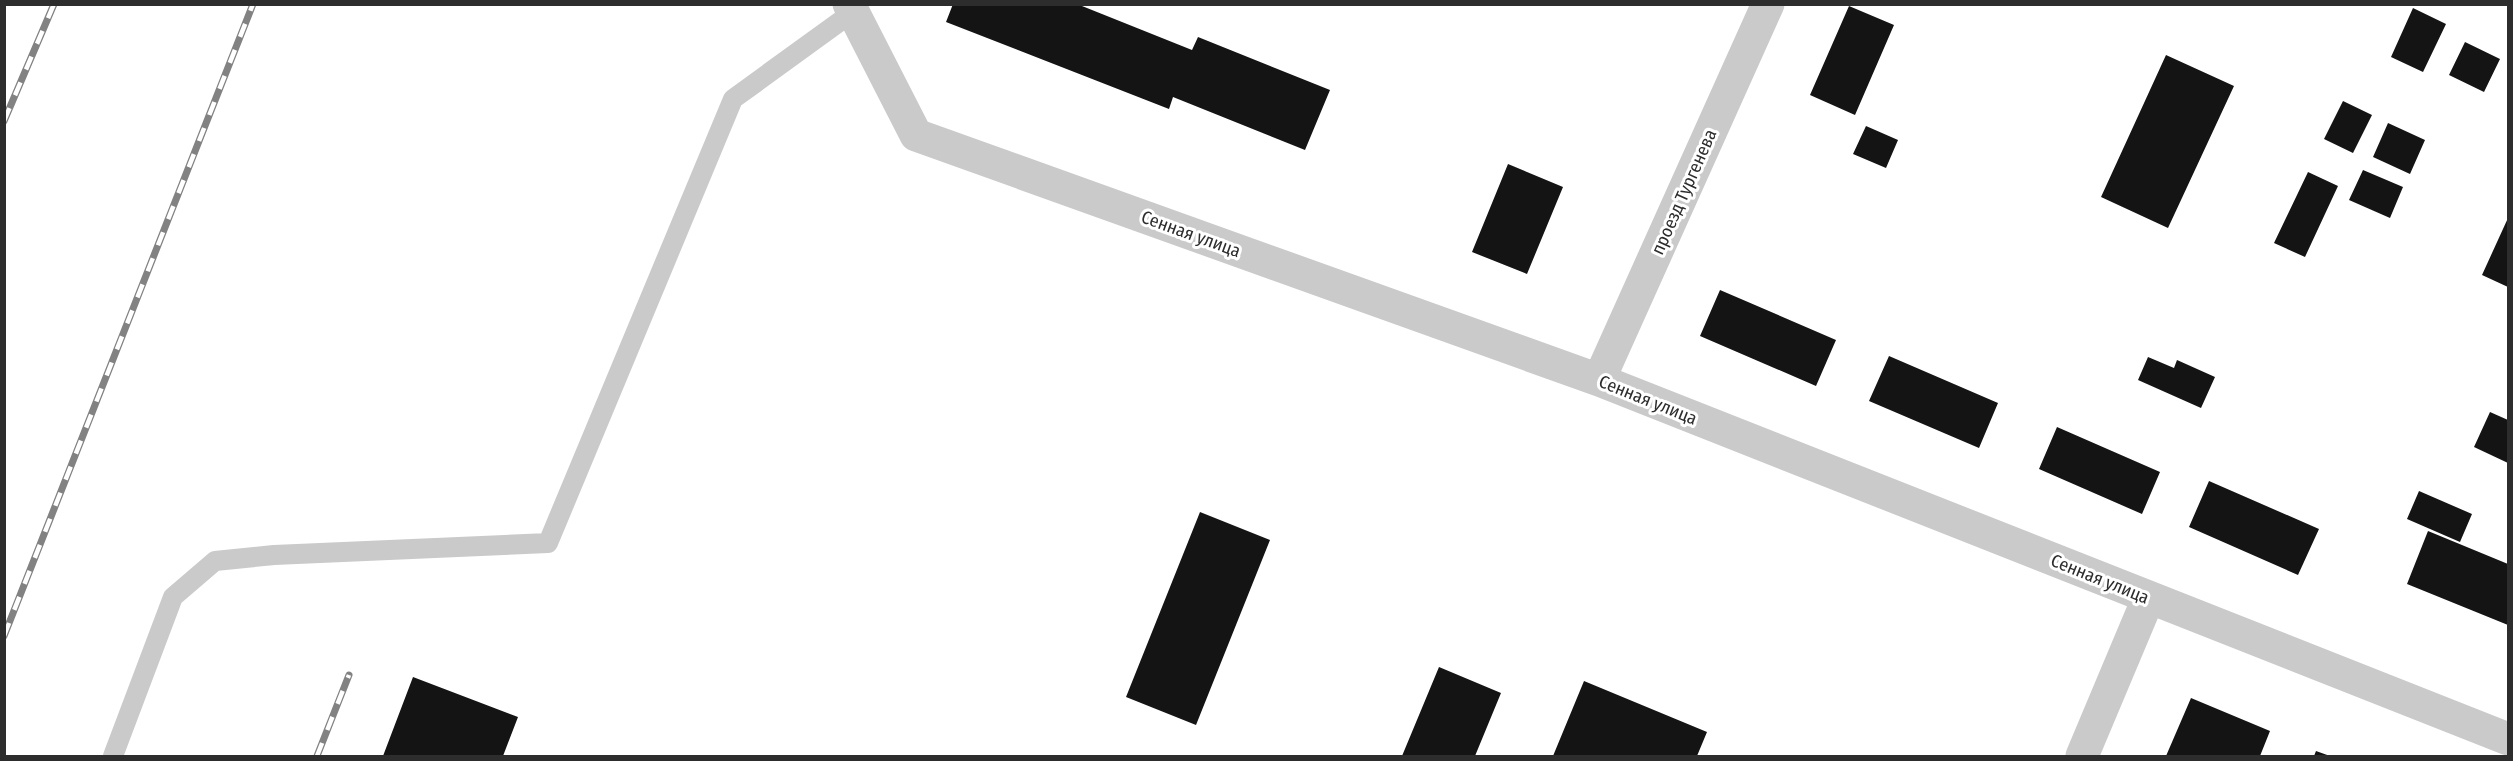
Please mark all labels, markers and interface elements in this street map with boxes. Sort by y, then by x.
street label: проезд Тургенева [1646,126,1722,258]
street label: Сенная улица [1138,206,1244,262]
street label: Сенная улица [1596,370,1700,430]
street label: Сенная улица [2048,549,2152,609]

